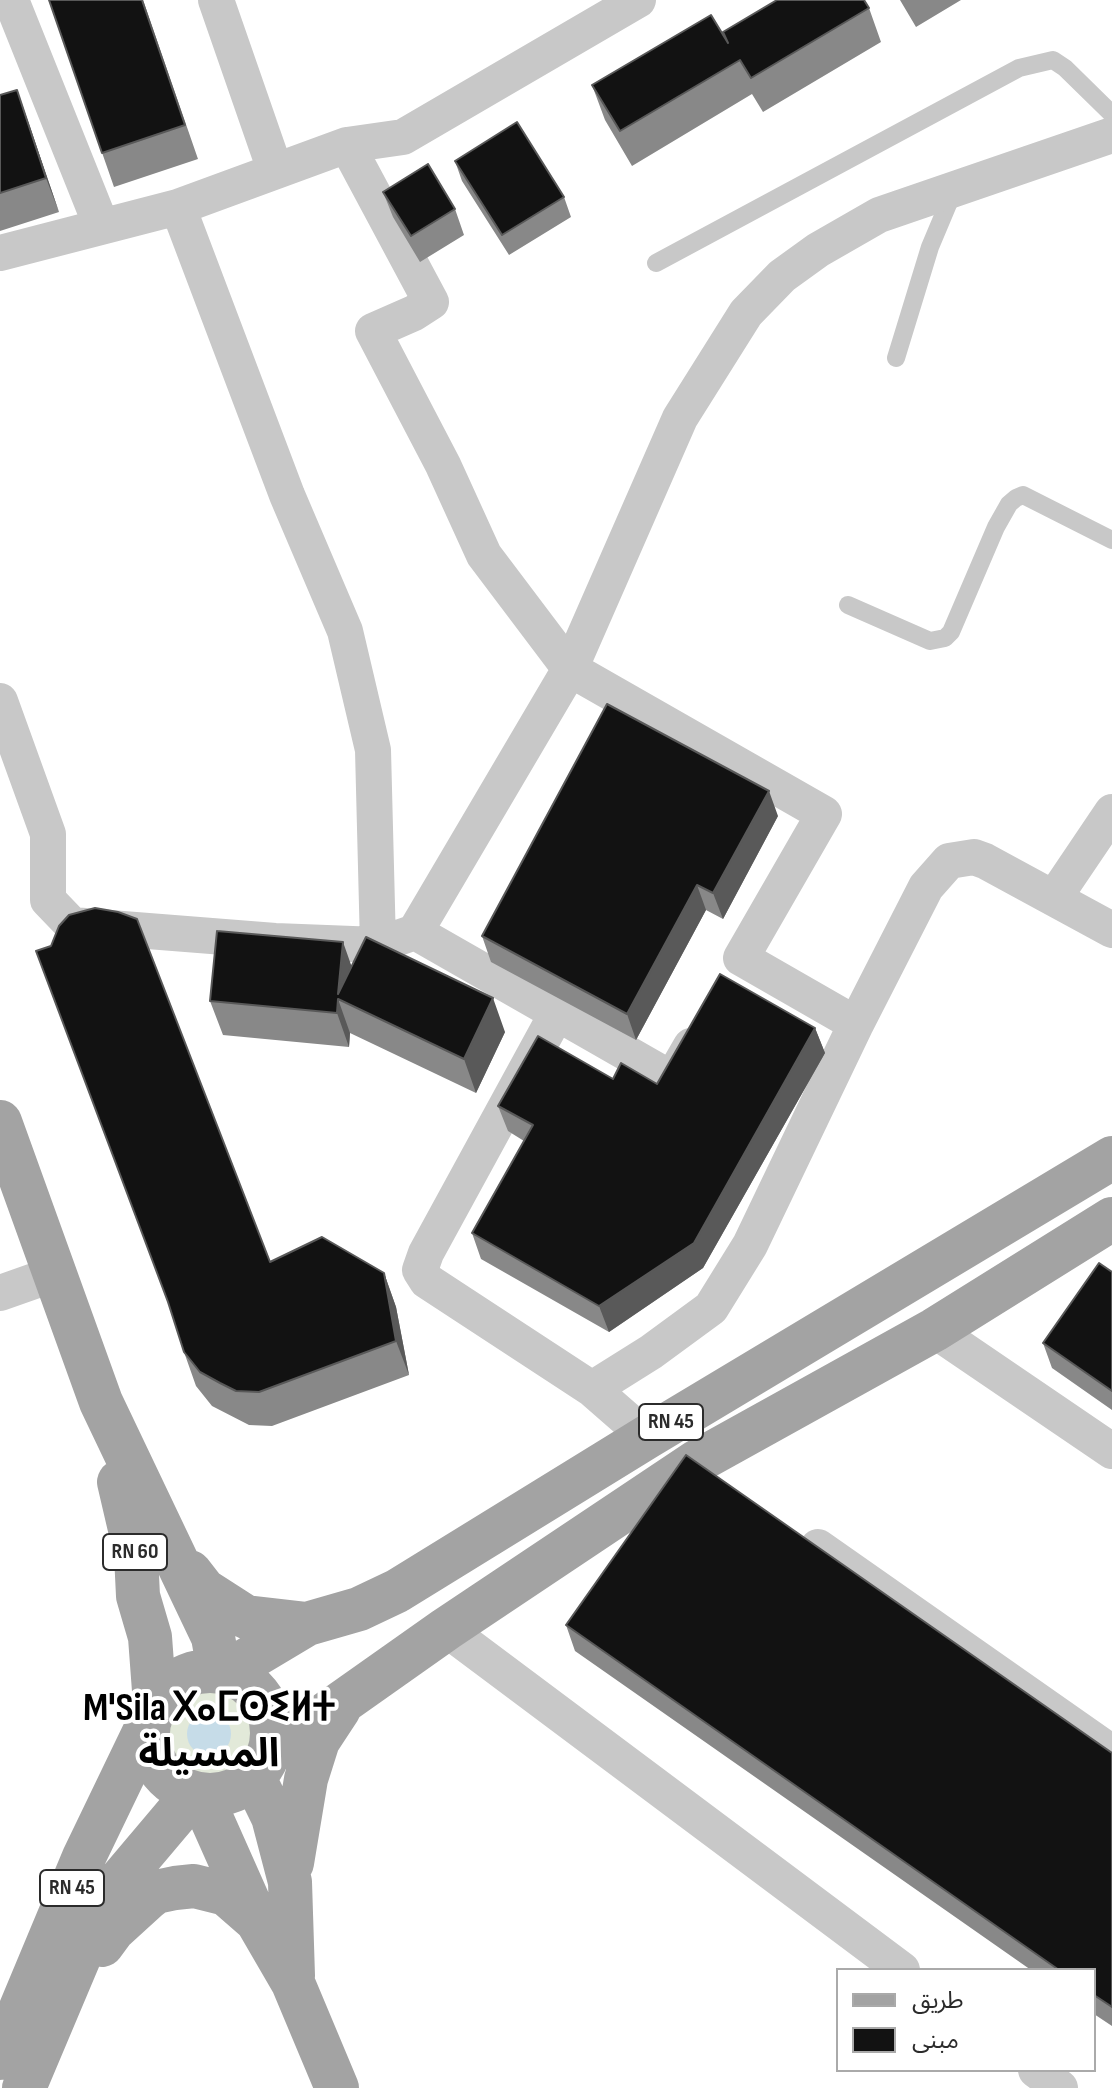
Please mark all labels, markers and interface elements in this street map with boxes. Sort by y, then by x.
road number: RN 45 [639,1404,703,1440]
road number: RN 60 [103,1534,167,1570]
district label: M'Sila ⵝⴰⵎⵙⵉⵍⵜ المسيلة [83,1686,335,1780]
road number: RN 45 [40,1870,104,1906]
legend [836,1968,1096,2072]
text: طريق [912,1986,964,2015]
text: مبنى [912,2026,959,2055]

